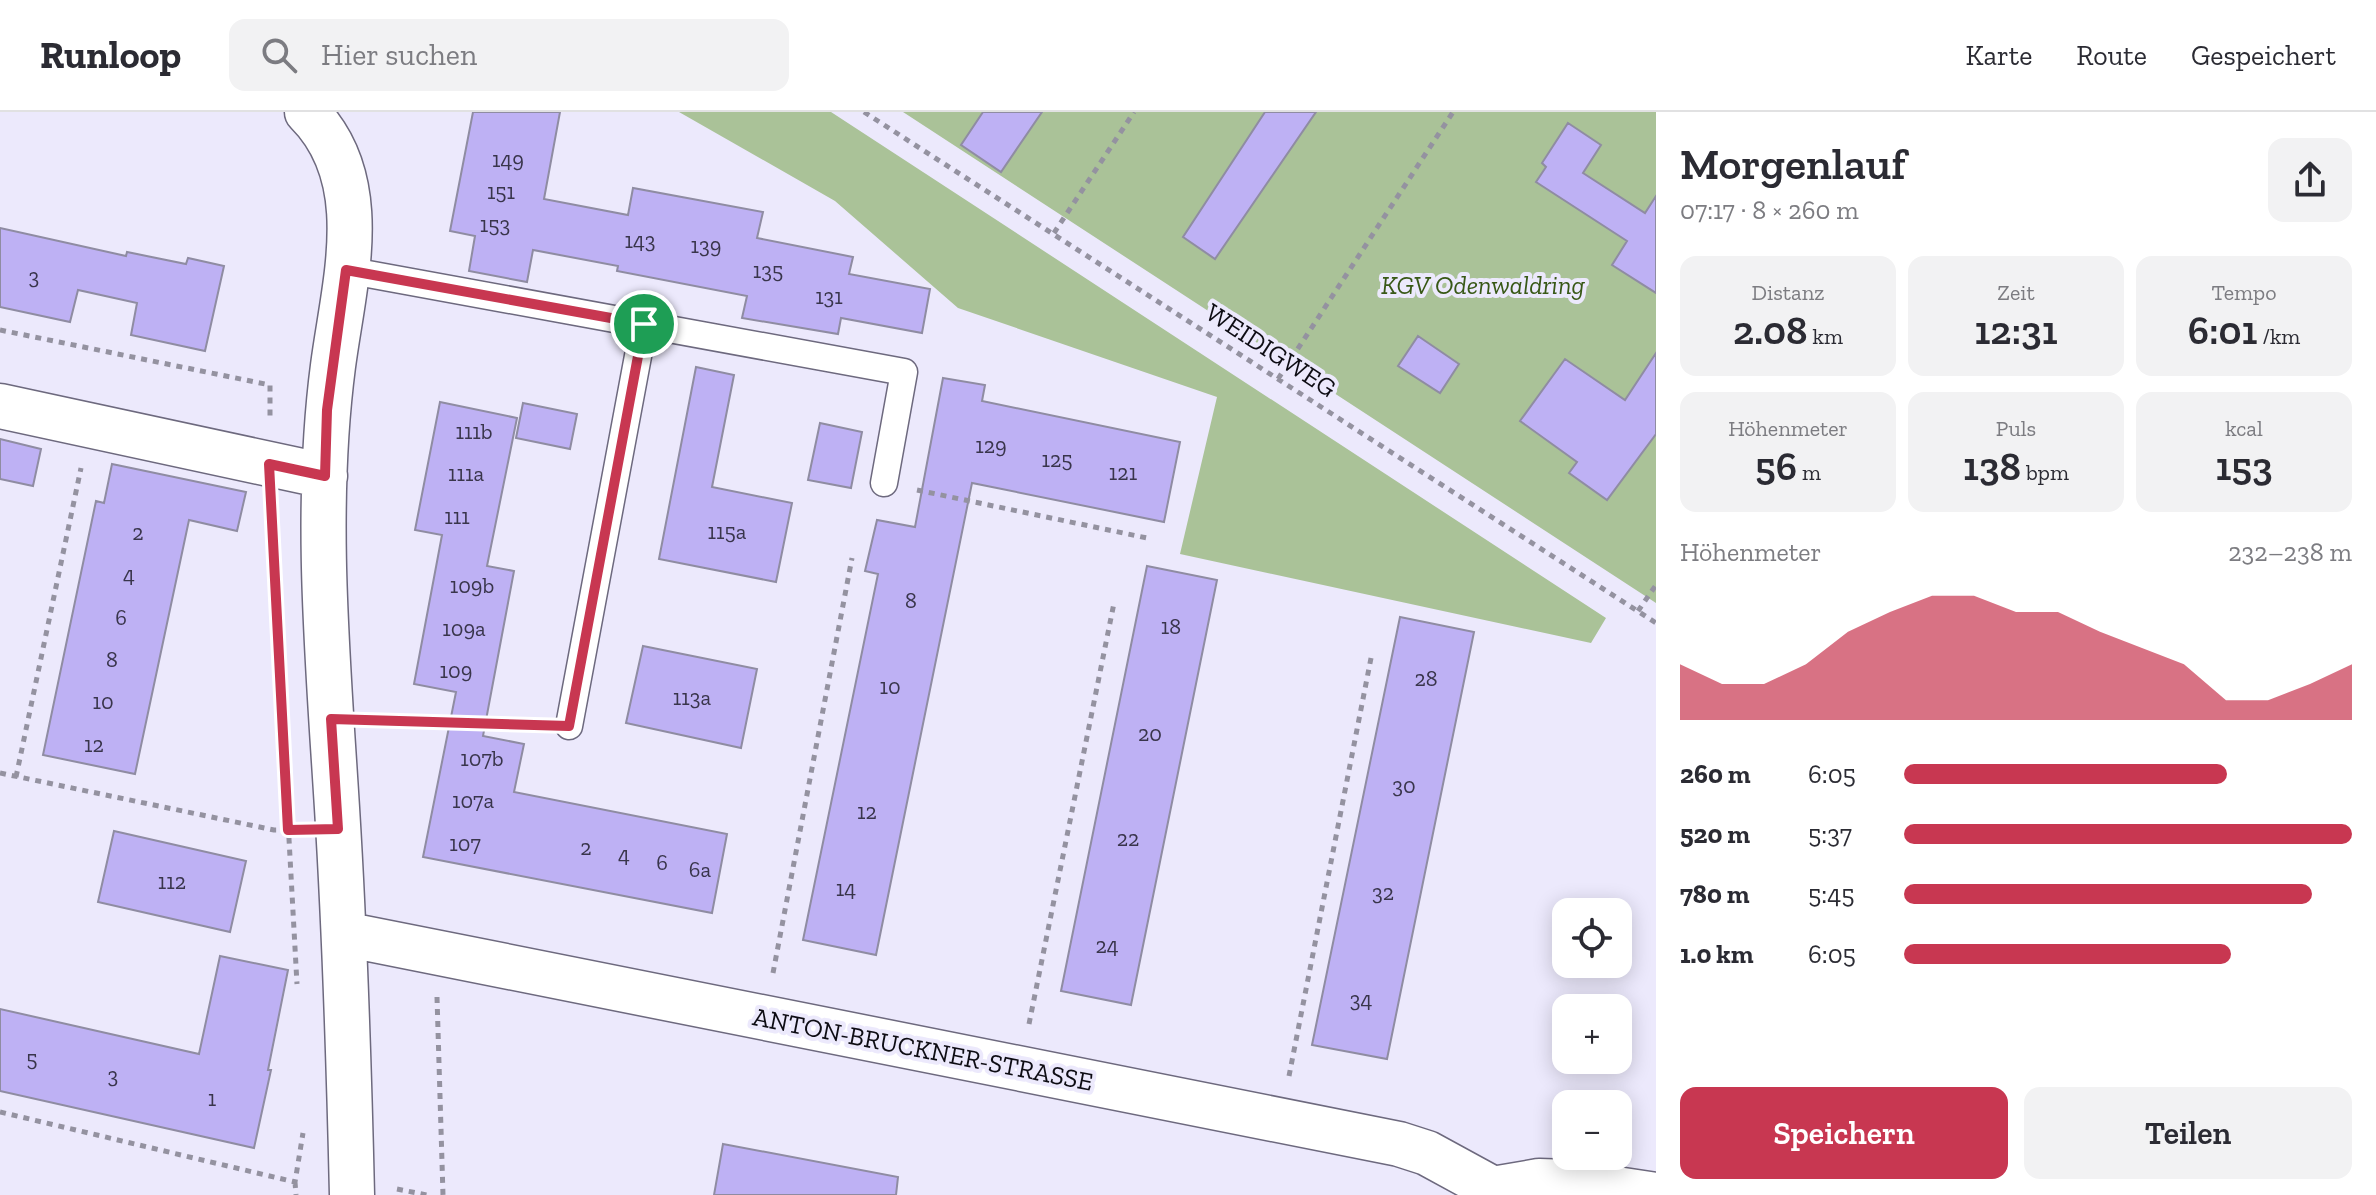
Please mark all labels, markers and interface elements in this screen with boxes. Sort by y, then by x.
search box [229,19,789,91]
text: Runloop [40,32,181,78]
icon: search [257,33,301,77]
text: Hier suchen [321,37,477,73]
text: Karte [1966,39,2032,72]
text: Route [2076,39,2147,72]
text: Gespeichert [2191,39,2336,72]
text: Morgenlauf [1680,137,1906,190]
button: share [2268,138,2352,222]
house number: 149 [492,146,524,173]
house number: 151 [487,178,516,205]
text: 07:17 · 8 × 260 m [1680,194,1859,226]
house number: 153 [480,211,510,238]
house number: 143 [624,227,656,254]
house number: 139 [691,232,721,259]
house number: 135 [753,257,783,284]
house number: 3 [29,263,39,290]
park label: KGV Odenwaldring [1381,269,1586,301]
text: Distanz [1752,279,1824,306]
text: Zeit [1997,279,2035,306]
text: Tempo [2212,279,2276,306]
house number: 131 [815,283,843,310]
pin [610,290,678,358]
street label: WEIDIGWEG [1200,296,1342,404]
icon: arrive [622,302,666,346]
text: 2.08 [1733,306,1808,354]
text: 12:31 [1974,306,2058,354]
text: 6:01 [2188,306,2257,354]
text: km [1808,323,1843,350]
text: /km [2257,323,2300,350]
text: Höhenmeter [1728,415,1848,442]
text: Puls [1996,415,2036,442]
text: kcal [2225,415,2263,442]
house number: 111b [455,418,493,445]
house number: 129 [975,432,1007,459]
text: 56 [1755,442,1797,490]
text: 138 [1963,442,2021,490]
text: 153 [2215,442,2273,490]
house number: 125 [1041,446,1073,473]
house number: 121 [1109,459,1138,486]
text: m [1797,459,1821,486]
text: bpm [2021,459,2069,486]
house number: 111a [448,460,484,487]
house number: 111 [444,503,470,530]
house number: 115a [708,518,747,545]
house number: 2 [132,519,144,546]
text: Höhenmeter [1680,536,1822,568]
text: 232–238 m [2228,536,2352,568]
house number: 4 [123,561,135,588]
house number: 109b [450,572,494,599]
house number: 8 [905,587,917,614]
house number: 6 [115,604,127,631]
house number: 18 [1161,613,1181,640]
house number: 109a [442,615,486,642]
house number: 8 [106,646,118,673]
house number: 109 [440,657,472,684]
house number: 28 [1414,665,1438,692]
house number: 10 [879,673,901,700]
house number: 113a [673,684,712,711]
house number: 10 [92,688,114,715]
house number: 20 [1138,720,1162,747]
house number: 12 [84,731,104,758]
house number: 107b [460,745,504,772]
text: 260 m [1680,758,1751,790]
text: 6:05 [1808,758,1856,790]
house number: 30 [1392,772,1416,799]
house number: 107a [452,787,494,814]
house number: 12 [857,798,877,825]
text: 520 m [1680,818,1750,850]
text: 5:37 [1808,818,1852,850]
house number: 22 [1117,825,1139,852]
house number: 107 [449,830,481,857]
house number: 2 [580,834,592,861]
house number: 4 [618,841,630,868]
house number: 6 [656,849,668,876]
house number: 6a [689,856,712,883]
house number: 112 [158,868,186,895]
house number: 14 [836,875,856,902]
text: 780 m [1680,878,1750,910]
text: 5:45 [1808,878,1854,910]
house number: 32 [1372,879,1394,906]
map controls [1552,898,1632,1170]
button: locate [1552,898,1632,978]
house number: 24 [1095,932,1119,959]
text: 1.0 km [1680,938,1753,970]
text: 6:05 [1808,938,1856,970]
house number: 34 [1350,986,1372,1013]
button: + [1552,994,1632,1074]
street label: ANTON-BRUCKNER-STRASSE [750,1000,1096,1098]
house number: 5 [26,1045,38,1072]
house number: 3 [108,1062,118,1089]
house number: 1 [208,1085,217,1112]
button: Speichern [1680,1087,2008,1179]
button: Teilen [2024,1087,2352,1179]
button: − [1552,1090,1632,1170]

